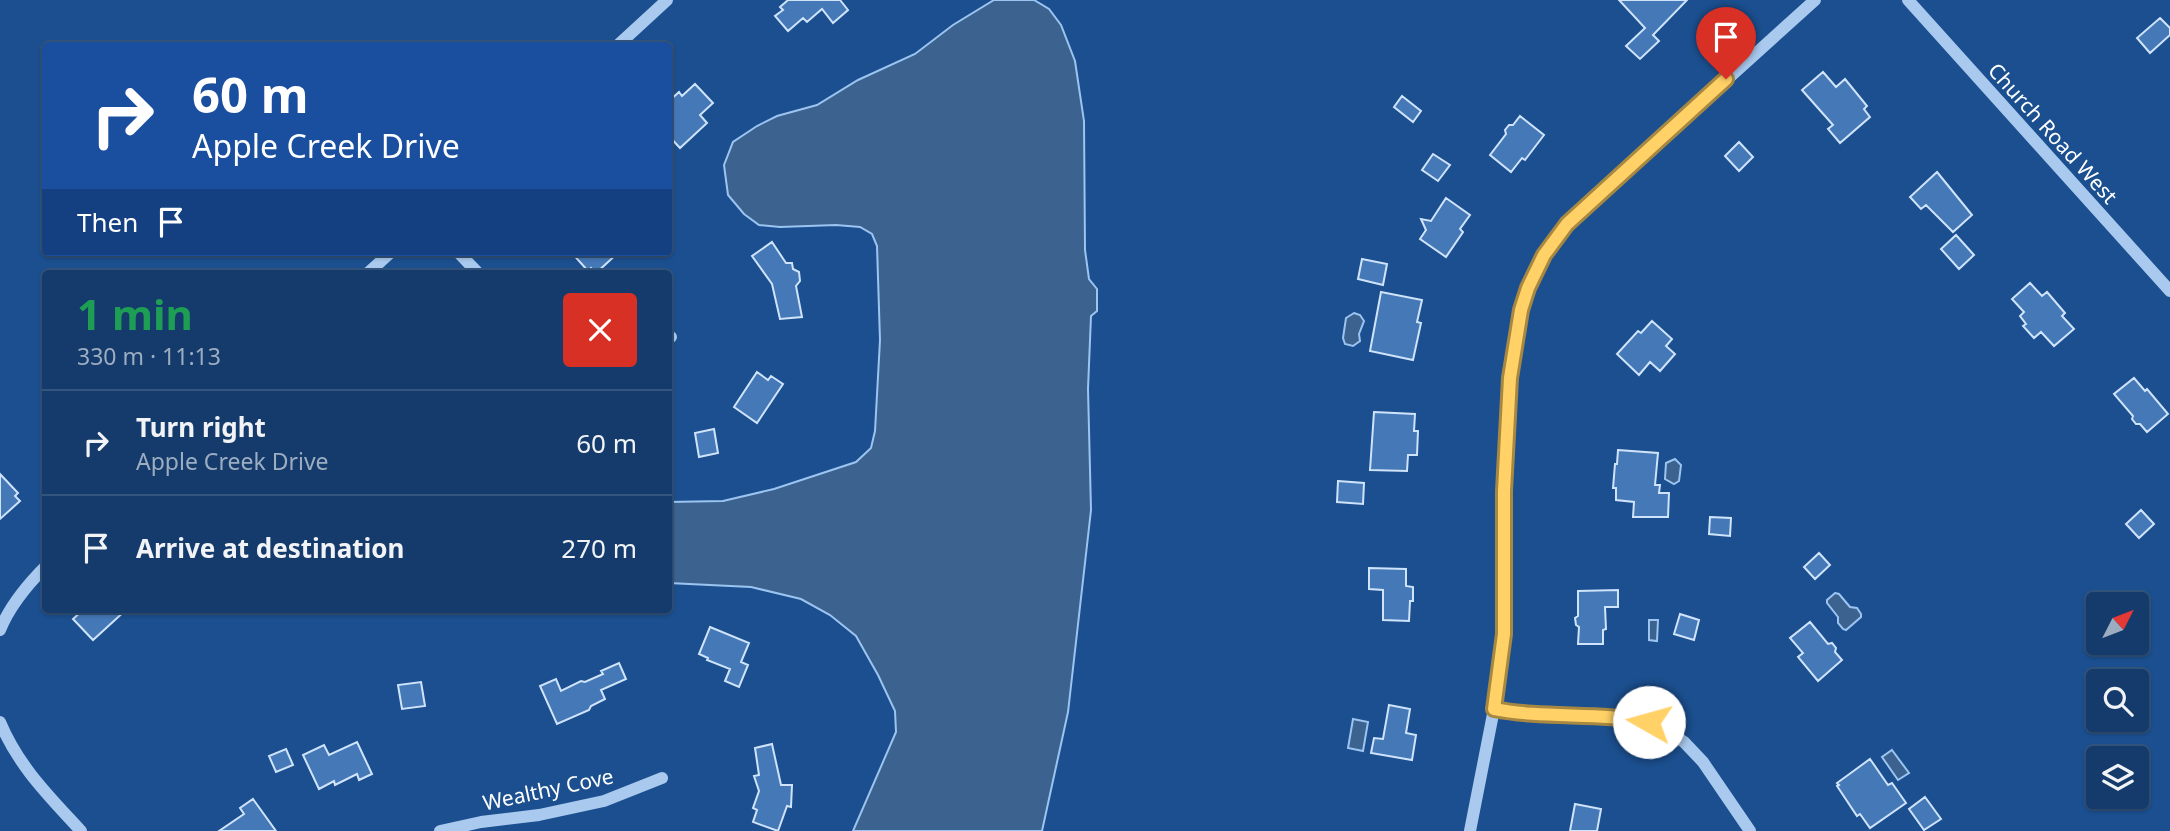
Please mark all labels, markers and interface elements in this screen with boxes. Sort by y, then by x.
pin [1696,7,1756,79]
icon: arrive [1707,18,1745,56]
street label: Church Road West [1982,57,2124,210]
text: 60 m [192,61,309,127]
icon: right [77,70,168,161]
text: Apple Creek Drive [192,124,460,167]
icon: arrive [152,203,190,241]
text: Then [77,204,138,240]
text: 1 min [77,285,193,342]
button: close [563,293,637,367]
text: 330 m · 11:13 [77,340,221,372]
text: Turn right [136,409,266,445]
icon: right [77,424,115,462]
text: 60 m [576,425,637,461]
text: Apple Creek Drive [136,445,329,477]
icon: arrive [77,529,115,567]
text: Arrive at destination [136,530,405,566]
text: 270 m [561,530,637,566]
north arrow [2086,592,2149,654]
map controls [2086,592,2149,809]
button: search [2086,669,2149,732]
position arrow [1612,685,1686,759]
button: layers [2086,746,2149,809]
street label: Wealthy Cove [480,761,616,817]

